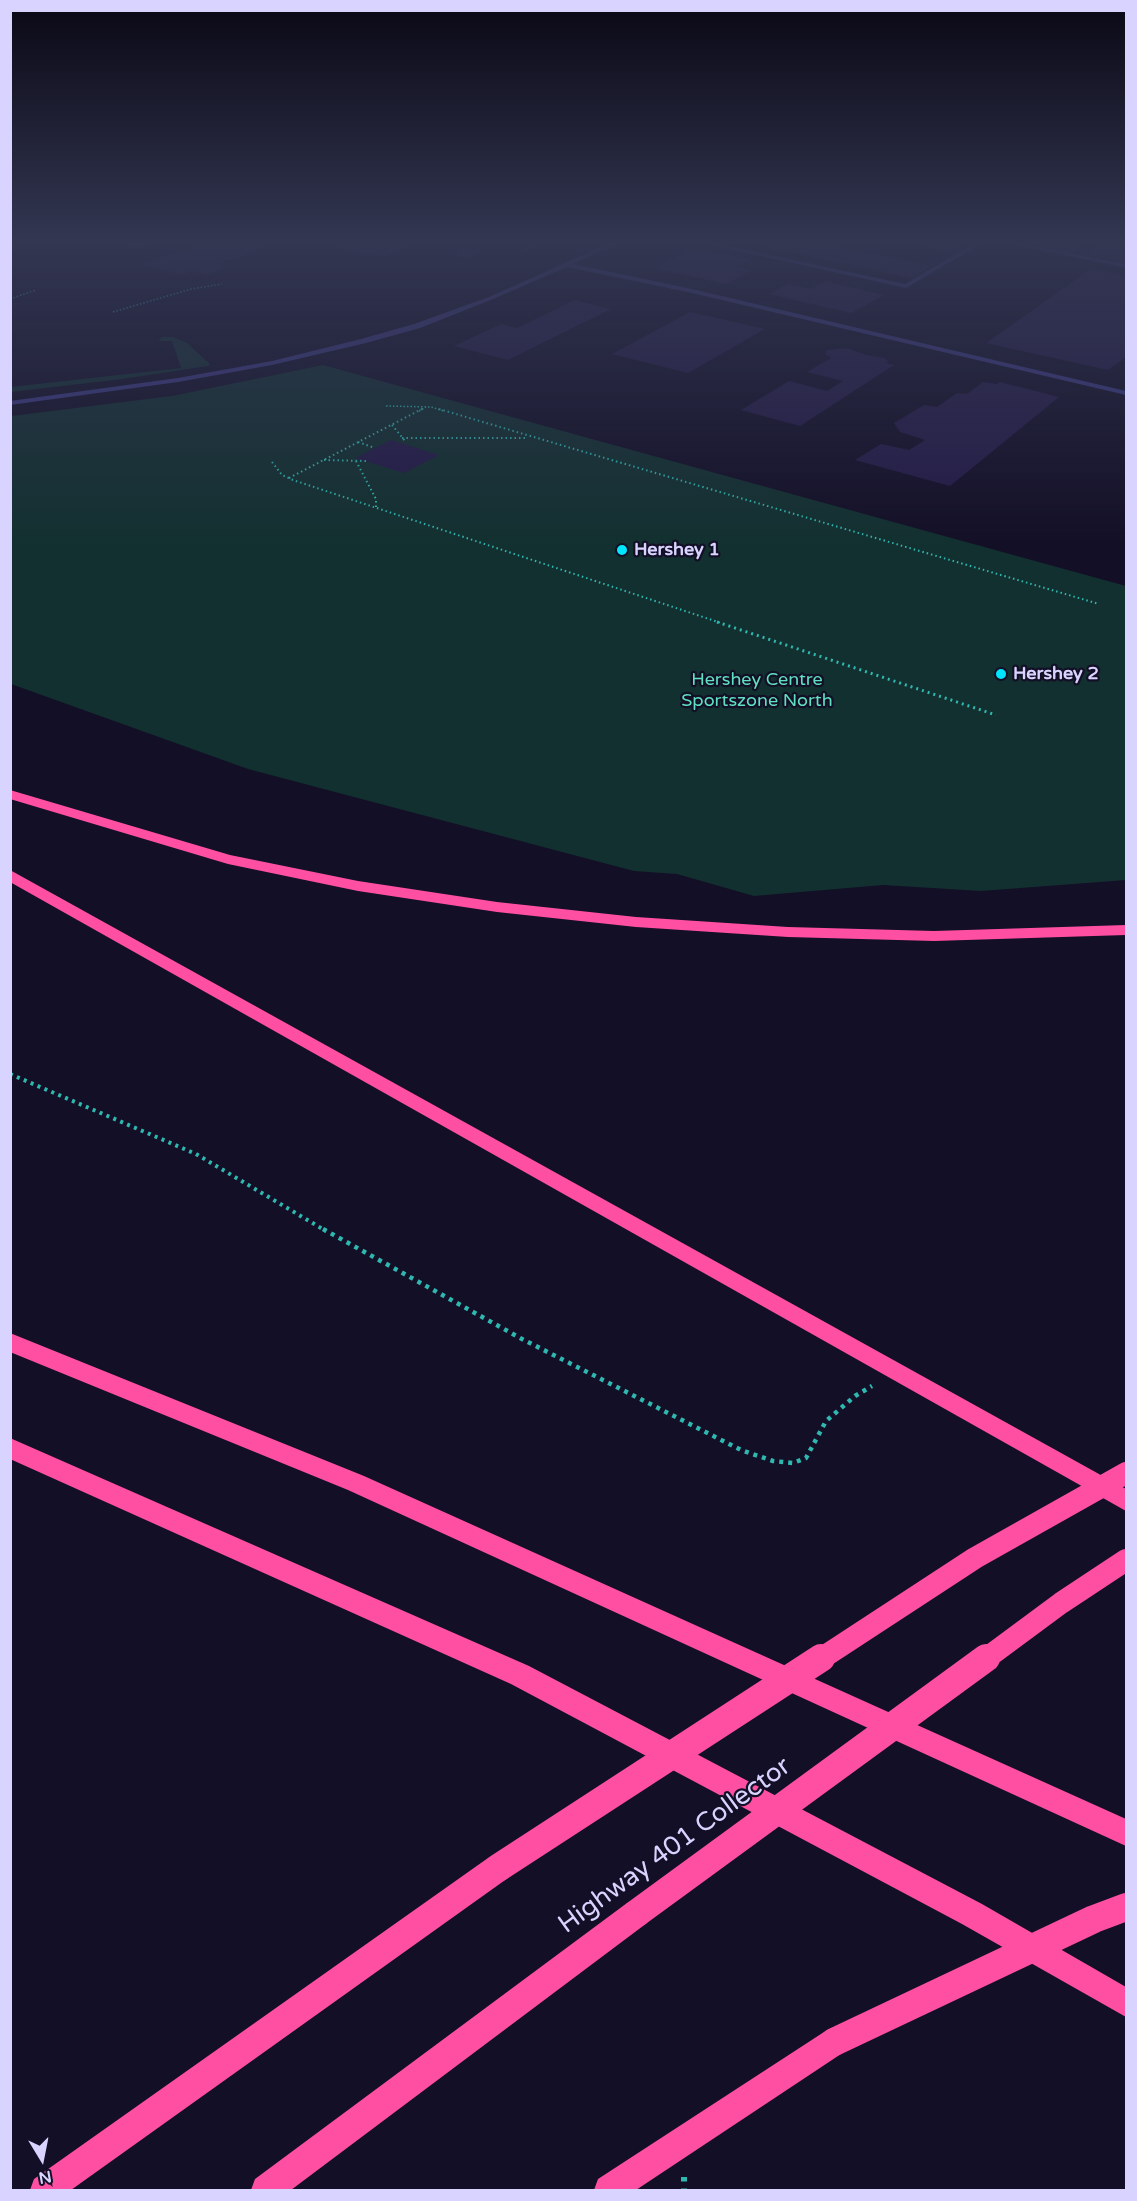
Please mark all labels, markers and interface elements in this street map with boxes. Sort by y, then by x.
place label: Hershey 1 [634,539,720,561]
marker: Hershey 1 [615,543,629,557]
place label: Hershey 2 [1013,663,1099,685]
marker: Hershey 2 [994,667,1008,681]
park label: Hershey Centre Sportszone North [681,669,833,712]
street label: Highway 401 Collector [553,1751,797,1941]
north arrow [12,2129,72,2189]
text: N [37,2166,53,2188]

